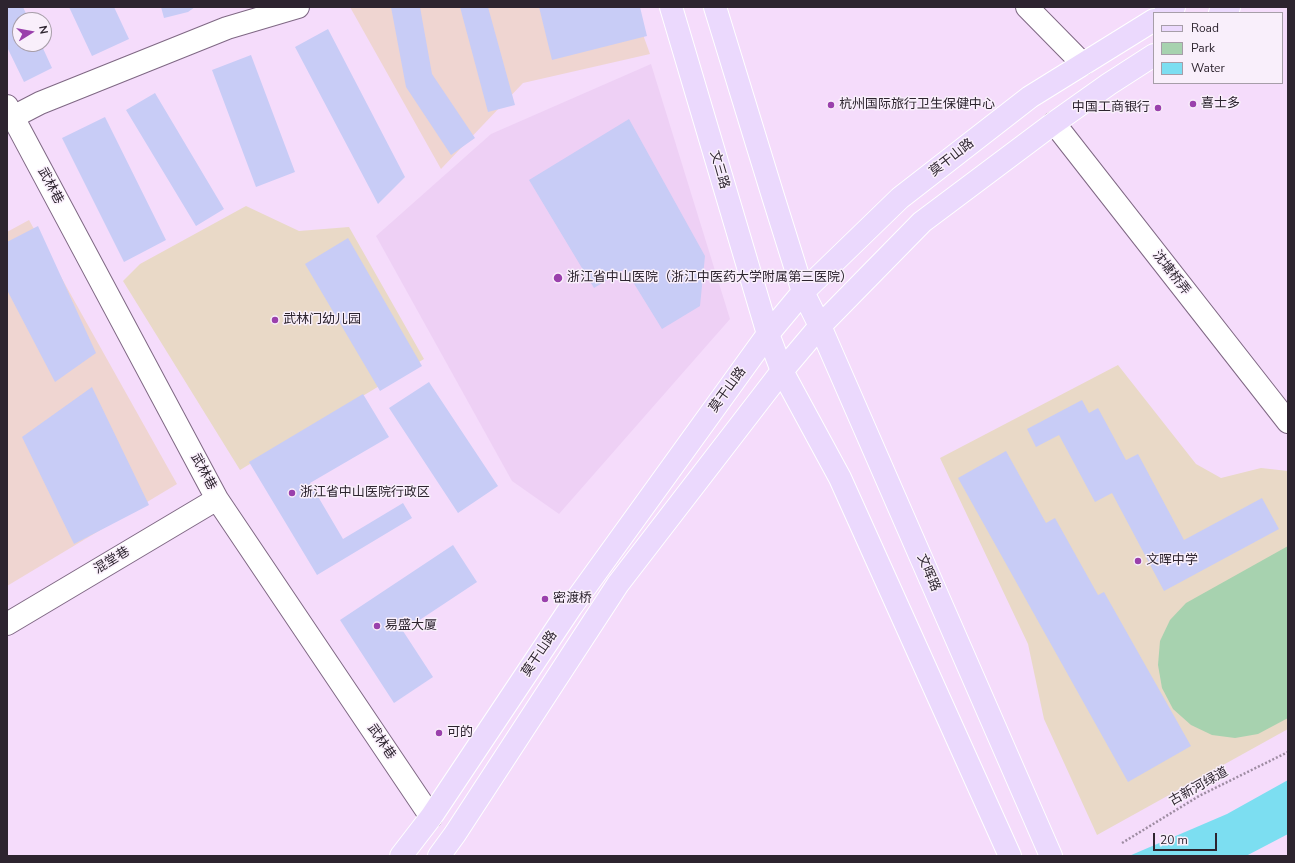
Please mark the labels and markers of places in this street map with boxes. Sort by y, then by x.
place label: 喜士多 [1201,96,1240,112]
place label: 杭州国际旅行卫生保健中心 [839,97,995,113]
marker: 喜士多 [1188,99,1198,109]
marker: 杭州国际旅行卫生保健中心 [826,100,836,110]
place label: 中国工商银行 [1072,100,1150,116]
marker: 中国工商银行 [1153,103,1163,113]
place label: 浙江省中山医院（浙江中医药大学附属第三医院） [567,270,853,286]
marker: 浙江省中山医院（浙江中医药大学附属第三医院） [552,272,564,284]
place label: 武林门幼儿园 [283,312,361,328]
marker: 武林门幼儿园 [270,315,280,325]
place label: 浙江省中山医院行政区 [300,485,430,501]
marker: 浙江省中山医院行政区 [287,488,297,498]
place label: 文晖中学 [1146,553,1198,569]
marker: 文晖中学 [1133,556,1143,566]
place label: 密渡桥 [553,591,592,607]
marker: 密渡桥 [540,594,550,604]
place label: 易盛大厦 [385,618,437,634]
marker: 易盛大厦 [372,621,382,631]
place label: 可的 [447,725,473,741]
marker: 可的 [434,728,444,738]

